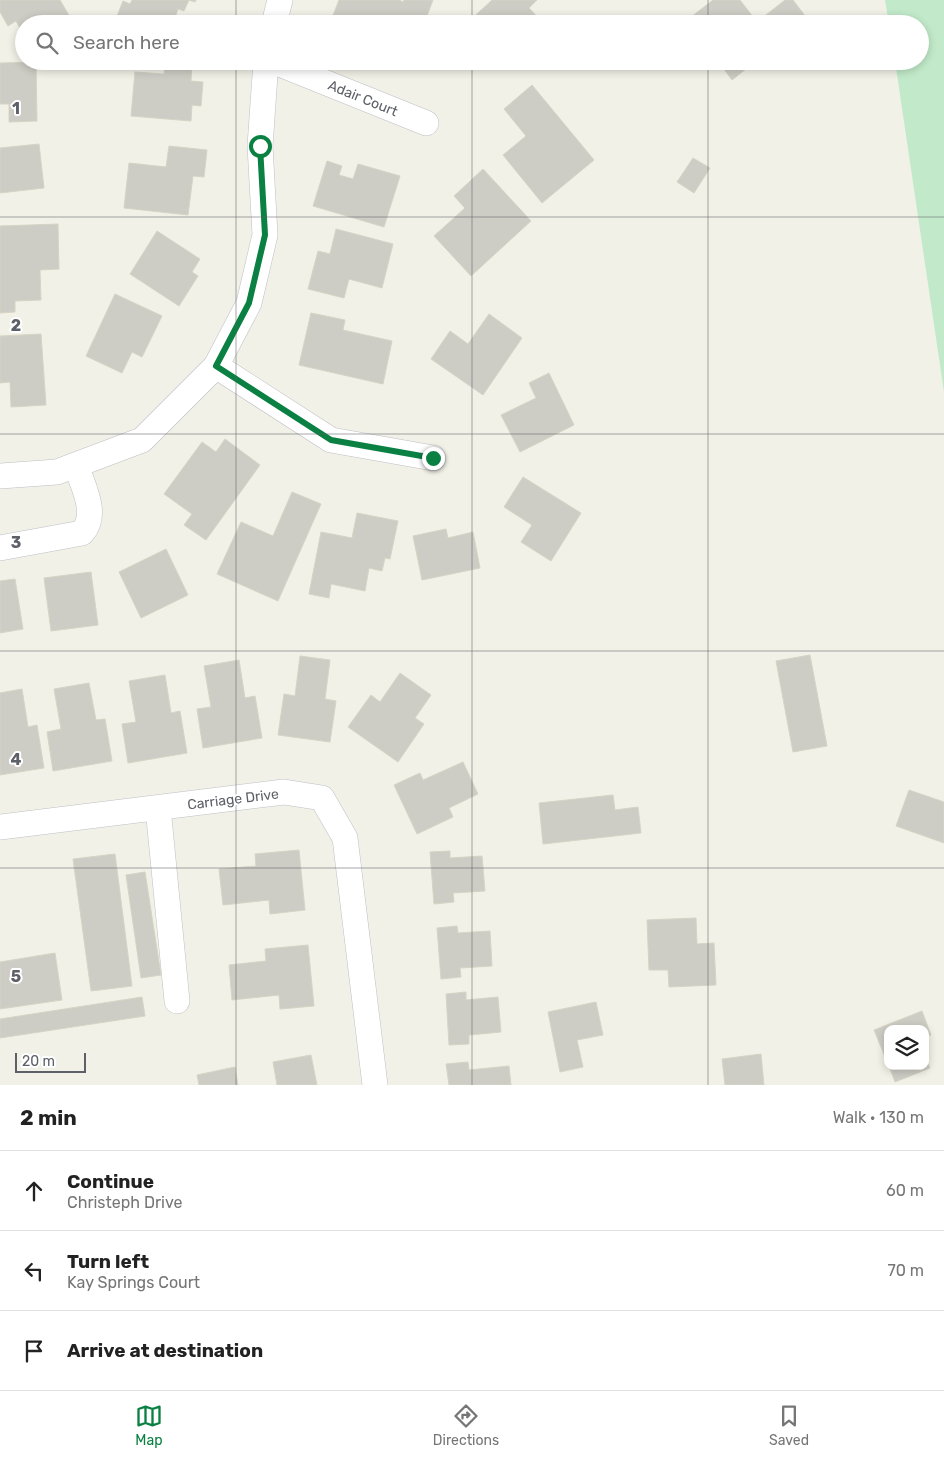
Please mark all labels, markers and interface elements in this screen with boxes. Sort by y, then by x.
search box [15,15,929,70]
icon: search [33,29,61,57]
text: Search here [73,31,180,54]
street label: Adair Court [325,77,401,120]
text: 1 [12,99,20,118]
route start [249,135,272,158]
text: 2 [11,316,21,335]
route end [422,447,445,470]
text: 3 [11,533,21,552]
text: 4 [11,750,22,769]
street label: Carriage Drive [186,785,280,814]
text: 5 [11,967,21,986]
map controls [884,1025,929,1070]
button: layers [884,1025,929,1070]
scale bar [15,1050,86,1073]
text: 20 m [22,1053,55,1070]
text: 2 min [20,1105,77,1130]
text: Walk · 130 m [833,1108,924,1127]
text: Continue [67,1170,154,1193]
icon: ahead [20,1177,48,1205]
text: 60 m [886,1181,924,1200]
text: Christeph Drive [67,1193,182,1212]
text: Turn left [67,1250,149,1273]
icon: left [20,1257,48,1285]
text: 70 m [887,1261,924,1280]
text: Kay Springs Court [67,1273,200,1292]
icon: arrive [20,1337,48,1365]
text: Arrive at destination [67,1339,263,1362]
tab: Map [135,1402,163,1449]
tab: Directions [433,1402,499,1449]
tab: Saved [769,1402,809,1449]

